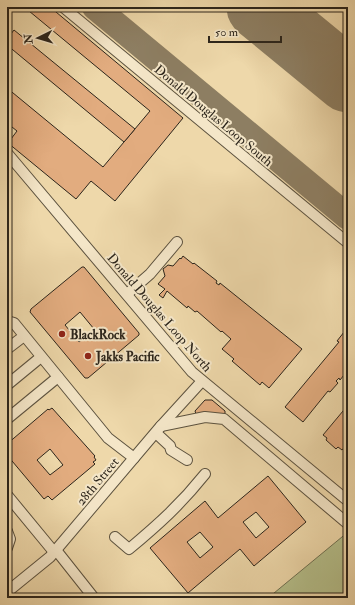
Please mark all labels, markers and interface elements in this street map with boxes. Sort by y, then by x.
north arrow [18,18,58,58]
scale bar [209,18,281,44]
text: 50 m [215,25,239,40]
text: N [22,32,36,45]
street label: Donald Douglas Loop South [150,62,276,171]
street label: Donald Douglas Loop North [103,250,215,376]
place label: BlackRock [70,327,126,343]
marker: BlackRock [57,329,67,339]
place label: Jakks Pacific [95,349,160,366]
marker: Jakks Pacific [83,351,93,361]
street label: 28th Street [73,454,122,509]

